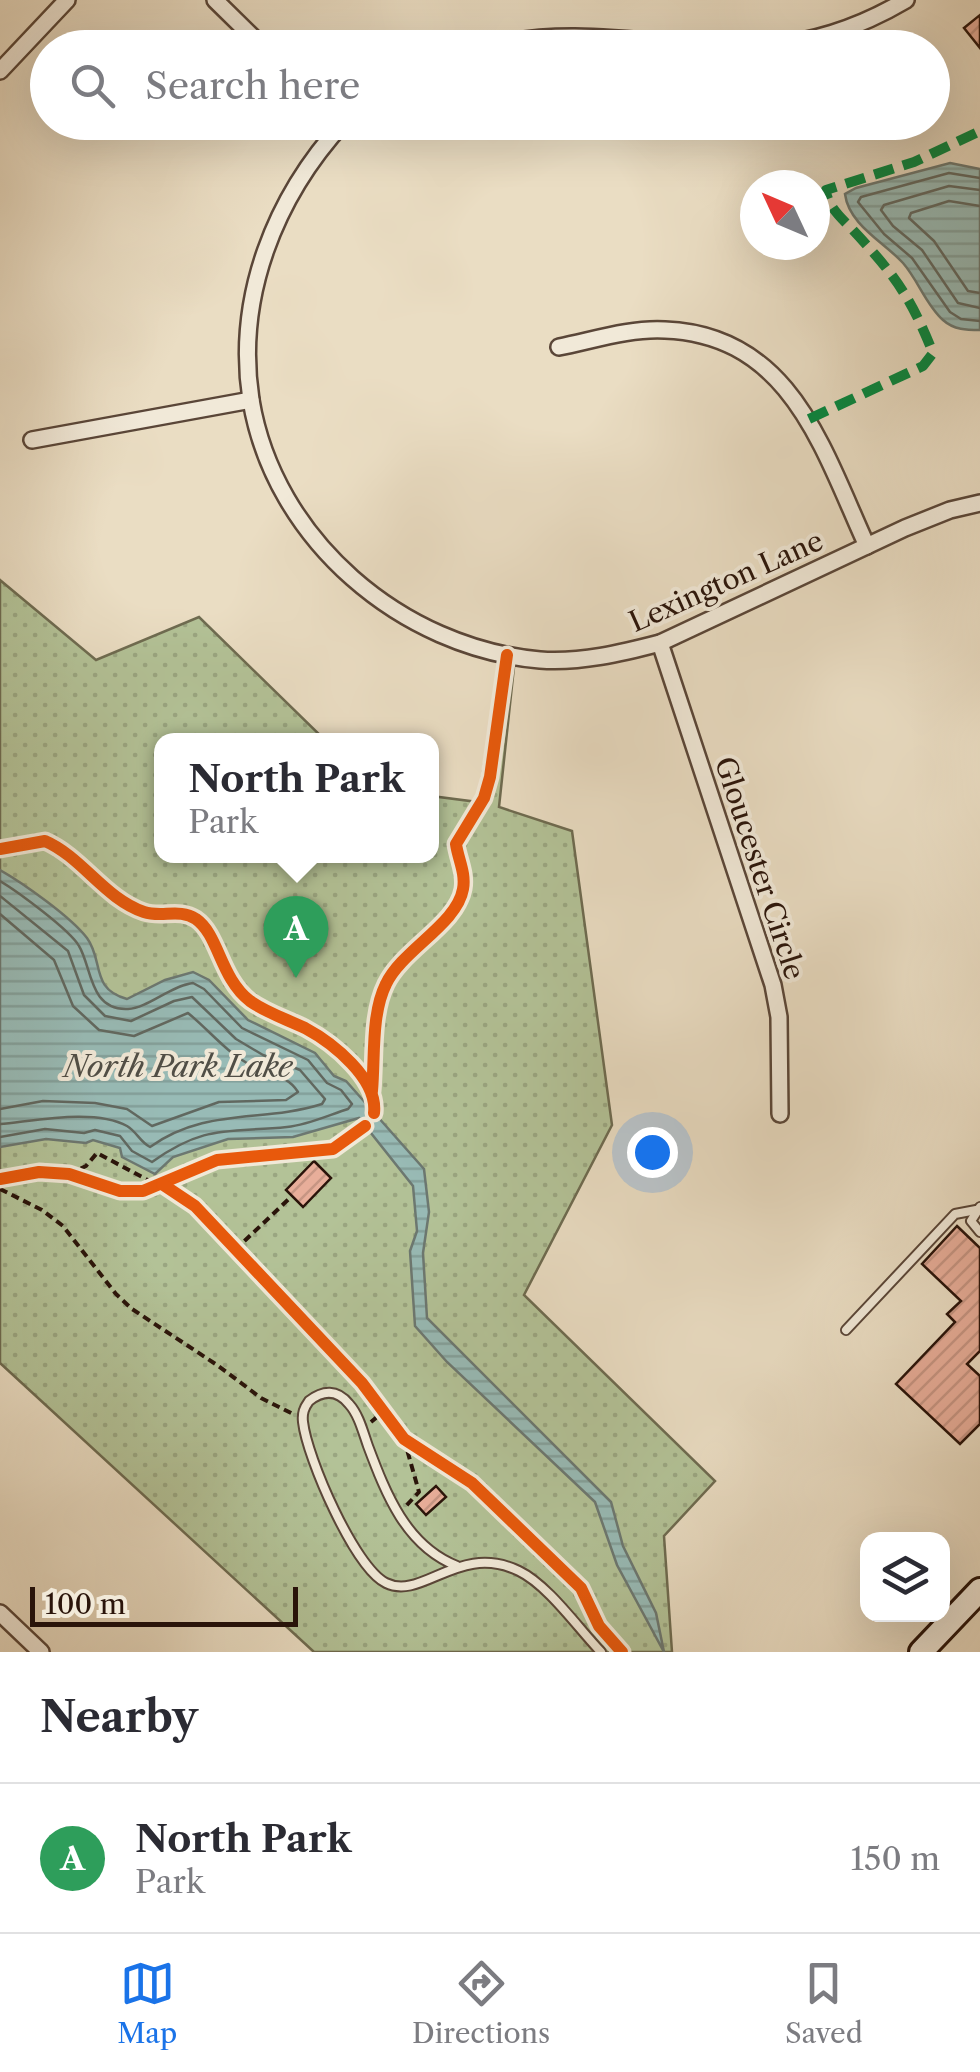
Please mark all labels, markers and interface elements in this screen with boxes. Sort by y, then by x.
search box [30,30,950,140]
icon: search [65,58,120,113]
text: Search here [145,62,360,109]
north arrow [740,170,830,260]
street label: Lexington Lane [624,523,828,639]
popup [154,733,439,863]
street label: Gloucester Circle [708,752,812,984]
text: North Park [188,755,405,802]
text: Park [188,802,258,841]
pin: A [264,896,328,978]
water label: North Park Lake [62,1048,294,1085]
your location [627,1127,678,1178]
map controls [860,1532,950,1622]
button: layers [860,1532,950,1622]
scale bar [30,1582,298,1626]
text: 100 m [45,1587,126,1621]
text: Nearby [40,1691,198,1743]
text: North Park [135,1815,352,1862]
text: A [60,1839,85,1878]
text: 150 m [851,1839,940,1878]
text: Park [135,1862,205,1901]
tab: Map [117,1956,177,2050]
tab: Directions [412,1956,550,2050]
tab: Saved [785,1956,863,2050]

